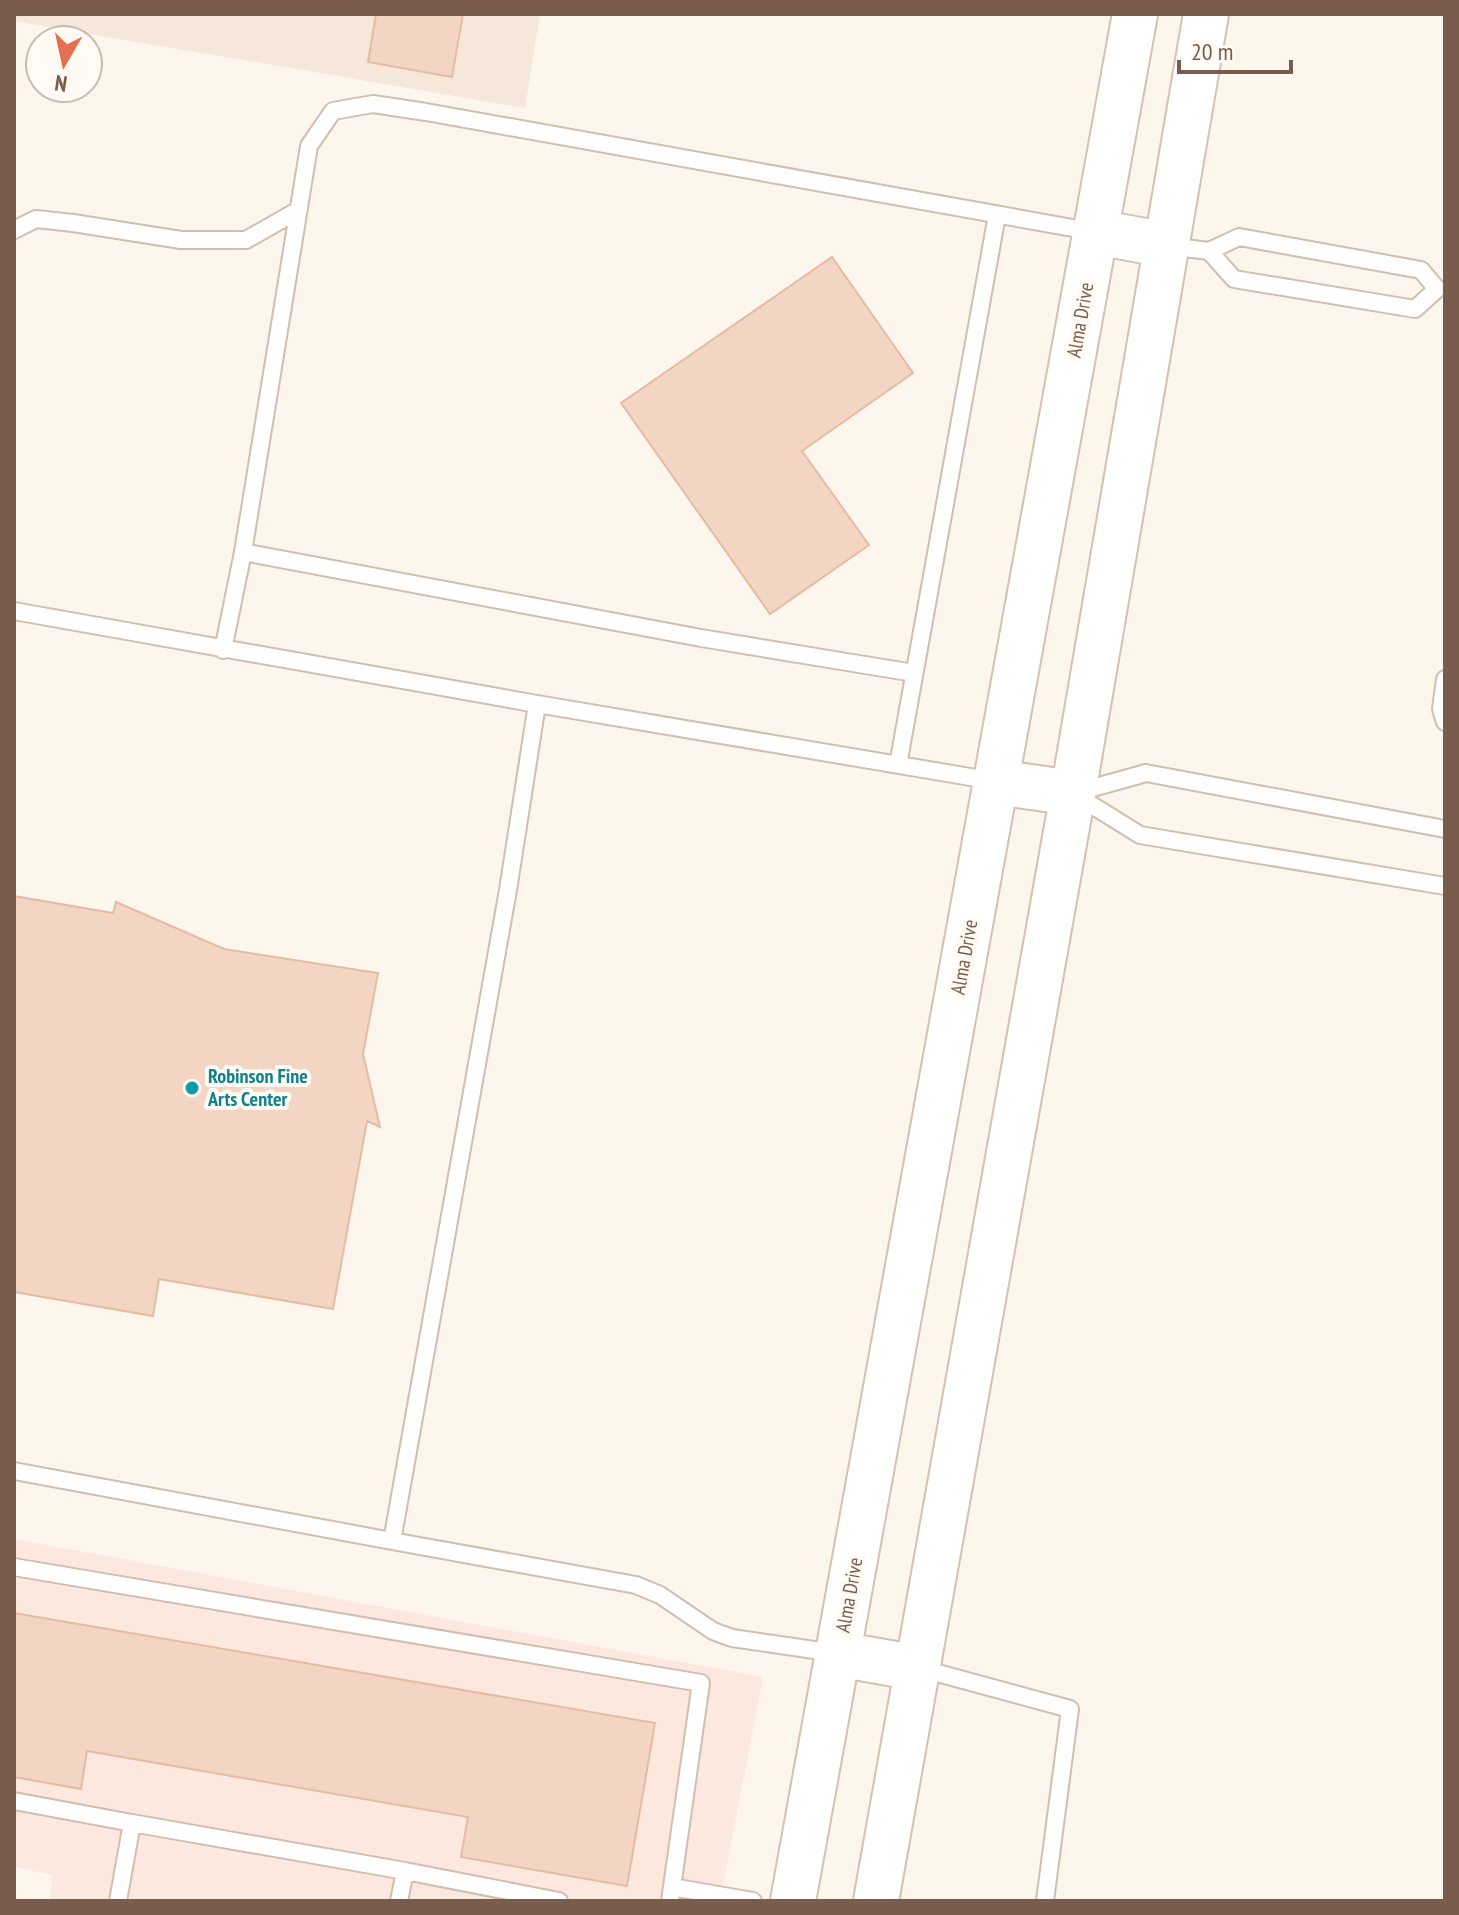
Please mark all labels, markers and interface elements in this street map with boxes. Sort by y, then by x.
north arrow [24,24,104,104]
scale bar [1179,24,1291,74]
text: 20 m [1191,36,1233,67]
text: N [53,69,69,99]
street label: Alma Drive [1061,280,1099,360]
street label: Alma Drive [945,917,983,997]
place label: Robinson Fine Arts Center [207,1063,308,1112]
marker: Robinson Fine Arts Center [183,1079,201,1097]
street label: Alma Drive [830,1555,868,1635]

